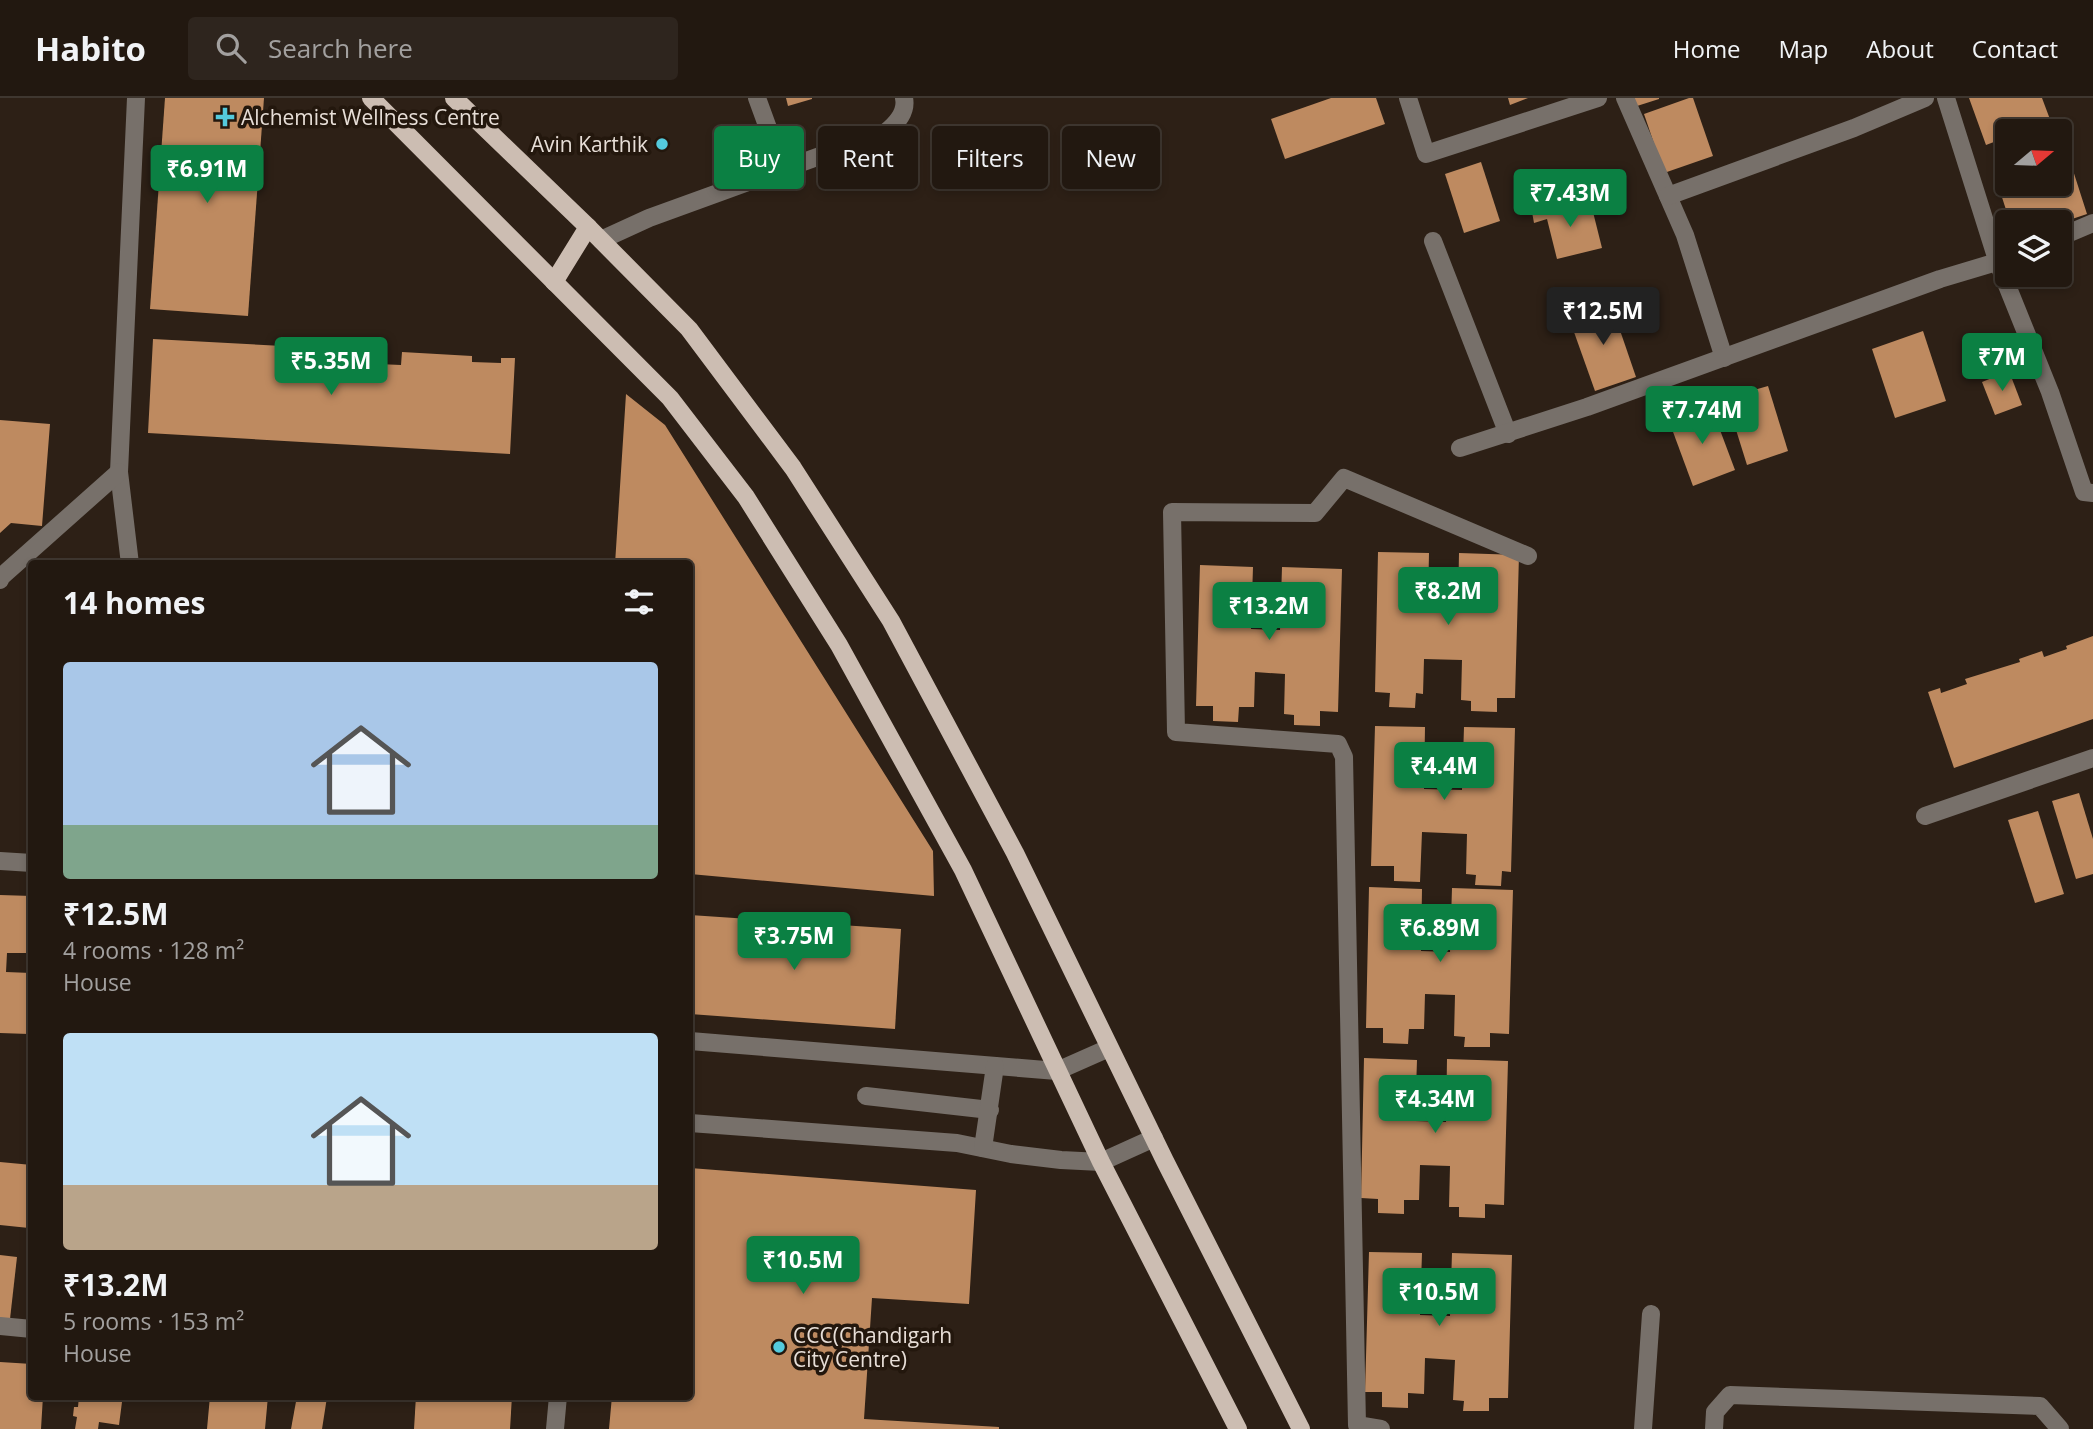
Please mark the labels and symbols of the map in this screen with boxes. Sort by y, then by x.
place label: Alchemist Wellness Centre [241,103,500,131]
marker: Alchemist Wellness Centre [215,107,235,127]
north arrow [1995,119,2072,196]
place label: Avin Karthik [531,130,648,158]
marker: Avin Karthik [654,136,670,152]
pin: ₹6.91M [150,146,264,205]
pin: ₹7.43M [1513,170,1627,229]
pin: ₹12.5M [1546,288,1660,347]
pin: ₹7M [1968,334,2036,393]
pin: ₹5.35M [274,338,388,397]
pin: ₹7.74M [1645,386,1759,446]
pin: ₹8.2M [1399,568,1497,627]
pin: ₹13.2M [1212,582,1326,642]
pin: ₹4.4M [1395,742,1493,802]
pin: ₹6.89M [1383,904,1497,964]
pin: ₹3.75M [737,912,851,972]
pin: ₹4.34M [1378,1076,1492,1135]
pin: ₹10.5M [746,1236,860,1296]
pin: ₹10.5M [1382,1268,1496,1328]
place label: CCC(Chandigarh City Centre) [793,1321,952,1373]
marker: CCC(Chandigarh City Centre) [771,1339,787,1355]

